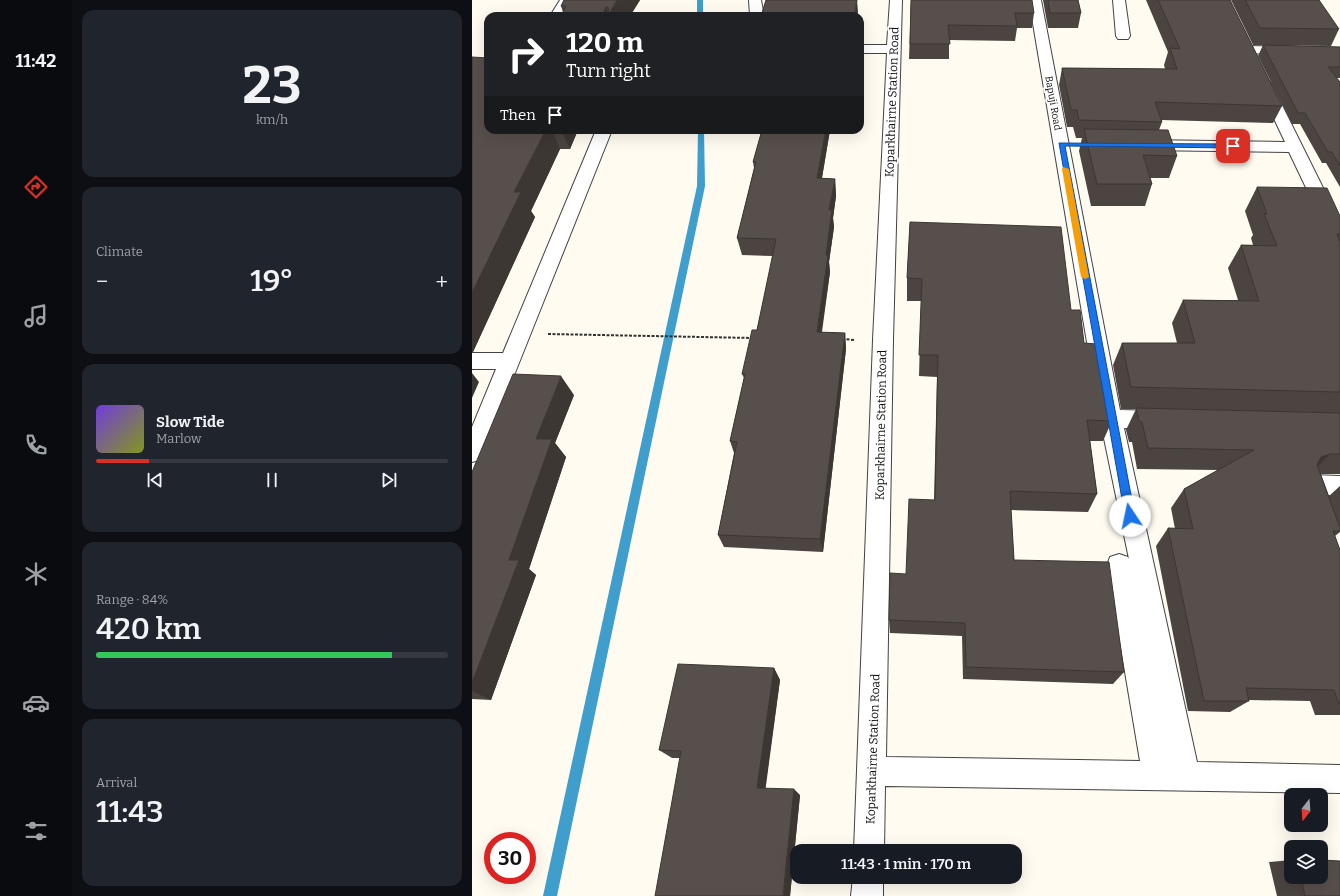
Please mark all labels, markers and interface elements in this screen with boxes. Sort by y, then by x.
text: 120 m [566,26,643,59]
street label: Koparkhairne Station Road [882,27,902,177]
icon: right [500,28,552,80]
text: 11:42 [16,50,56,72]
text: 23 [242,54,302,117]
text: Turn right [566,60,651,82]
street label: Bapuji Road [1042,75,1064,131]
icon: arrive [544,104,566,126]
text: Then [500,106,536,124]
text: km/h [256,112,288,127]
pin [1216,129,1250,163]
icon: arrive [1222,135,1244,157]
icon: directions [22,173,50,201]
text: Climate [96,244,143,259]
text: 19° [250,263,293,299]
text: − [96,268,108,295]
text: + [435,268,448,295]
icon: music [22,302,50,330]
street label: Koparkhairne Station Road [873,350,889,500]
text: Slow Tide [156,413,224,431]
icon: phone [22,431,50,459]
text: Marlow [156,431,201,446]
icon: previous [144,469,166,491]
icon: pause [261,469,283,491]
icon: next [378,469,400,491]
position arrow [1109,495,1151,537]
icon: climate [22,560,50,588]
text: Range · 84% [96,592,168,607]
text: 420 km [96,611,201,647]
street label: Koparkhairne Station Road [863,674,883,824]
icon: car [22,689,50,717]
text: Arrival [96,775,137,790]
north arrow [1284,788,1328,832]
map controls [1284,788,1328,884]
text: 11:43 [96,794,163,830]
icon: filters [22,817,50,845]
speed limit sign: 30 [484,832,536,884]
button: layers [1284,840,1328,884]
text: 11:43 · 1 min · 170 m [841,855,971,873]

